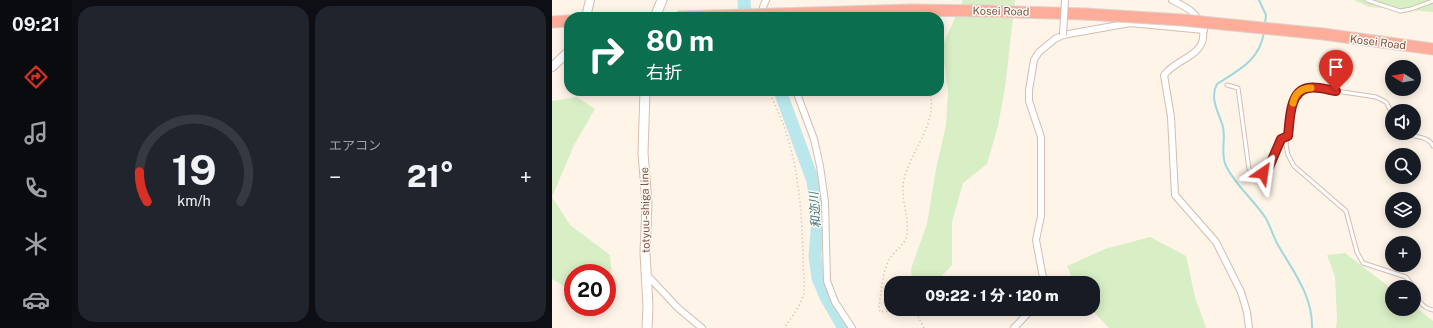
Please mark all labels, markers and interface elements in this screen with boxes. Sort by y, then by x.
street label: Kosei Road [973,5,1029,17]
text: 09:21 [12,14,60,35]
text: 80 m [646,24,714,57]
icon: right [580,28,632,80]
street label: Kosei Road [1349,33,1407,51]
pin [1319,50,1353,91]
icon: arrive [1325,56,1347,78]
north arrow [1385,60,1421,96]
map controls [1385,60,1421,316]
text: 右折 [646,62,682,83]
icon: directions [22,63,50,91]
button: sound [1385,104,1421,140]
icon: music [22,119,50,147]
text: エアコン [329,138,381,153]
text: 19 [171,145,216,194]
button: search [1385,148,1421,184]
position arrow [1242,152,1284,194]
text: 21° [407,158,454,194]
text: − [329,164,341,190]
text: + [520,164,532,190]
street label: totyuu-shiga line [638,167,652,253]
icon: phone [22,174,50,202]
water label: 和迩川 [807,190,823,228]
text: km/h [177,192,210,209]
button: layers [1385,192,1421,228]
icon: climate [22,230,50,258]
button: + [1385,236,1421,272]
speed limit sign: 20 [564,264,616,316]
button: − [1385,280,1421,316]
icon: car [22,286,50,314]
text: 09:22 · 1 分 · 120 m [925,287,1059,304]

